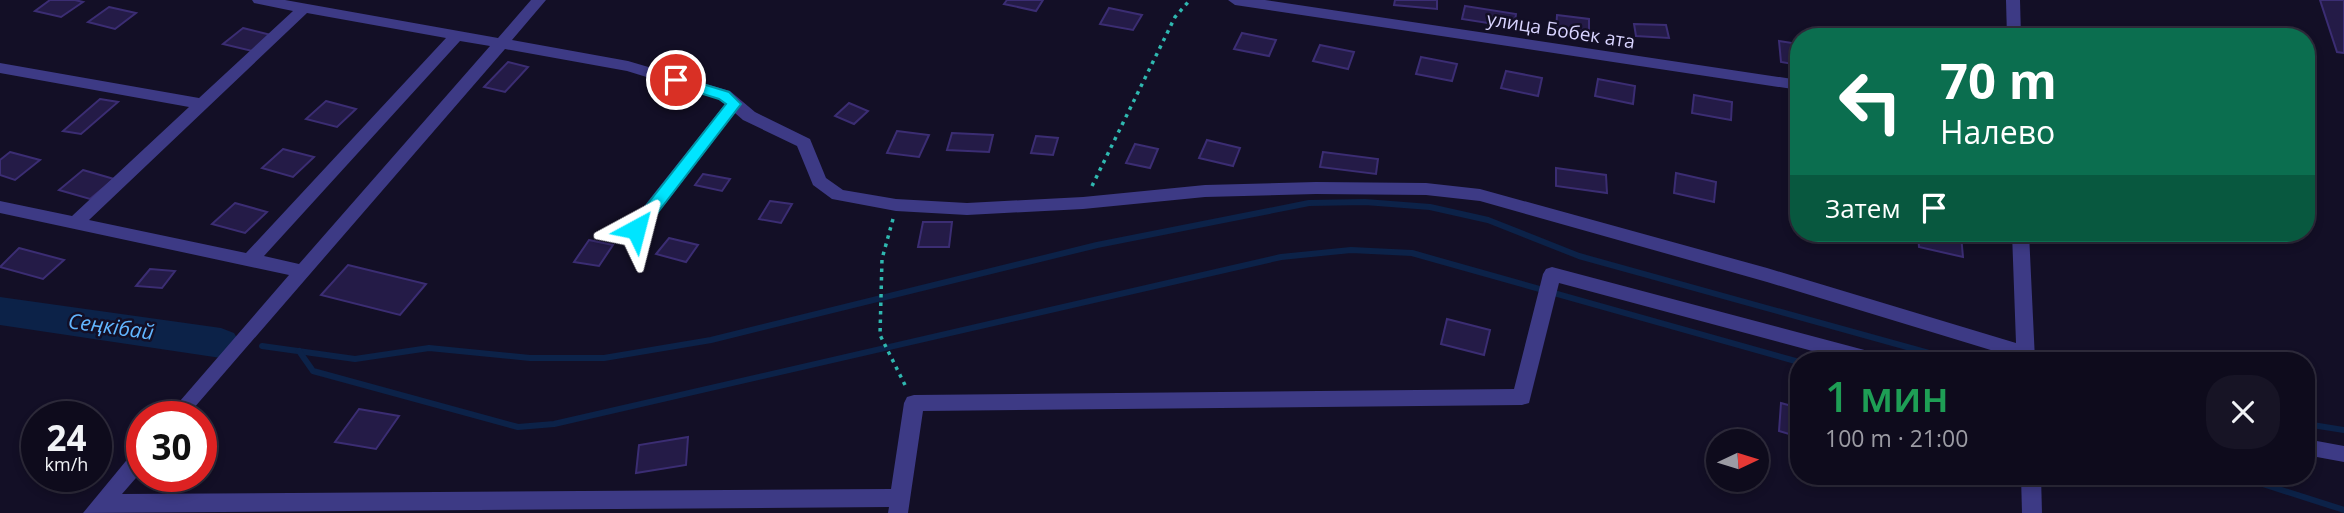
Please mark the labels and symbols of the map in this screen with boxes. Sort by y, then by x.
street label: улица Бобек ата [1485,5,1637,55]
pin [646,50,706,110]
position arrow [599,192,673,266]
water label: Сеңкібай [67,306,156,346]
speed limit sign: 30 [126,401,217,492]
north arrow [1706,429,1769,492]

